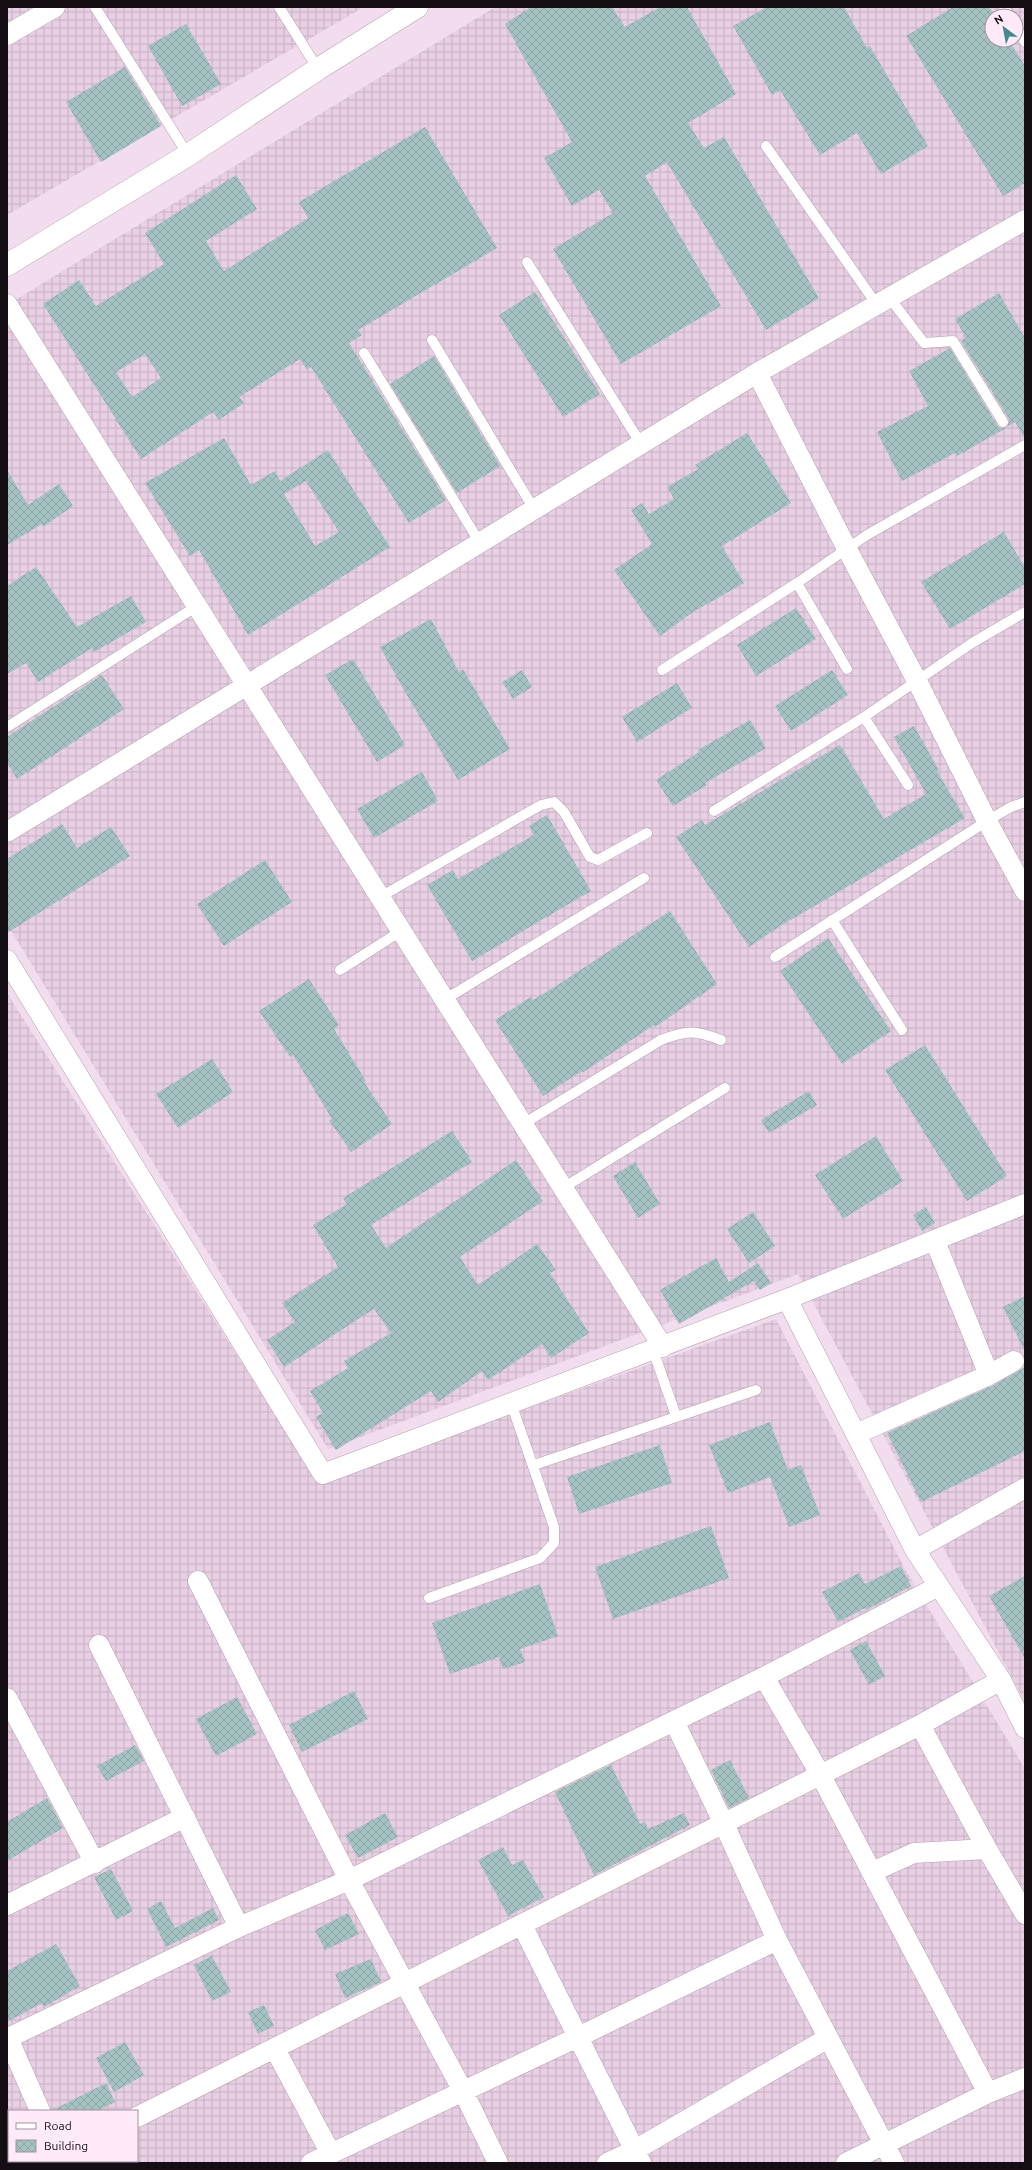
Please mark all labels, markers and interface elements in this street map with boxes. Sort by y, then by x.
north arrow [984,8,1024,48]
text: N [992,12,1005,27]
legend [8,2110,138,2162]
text: Road [44,2119,72,2132]
text: Building [44,2139,88,2152]

